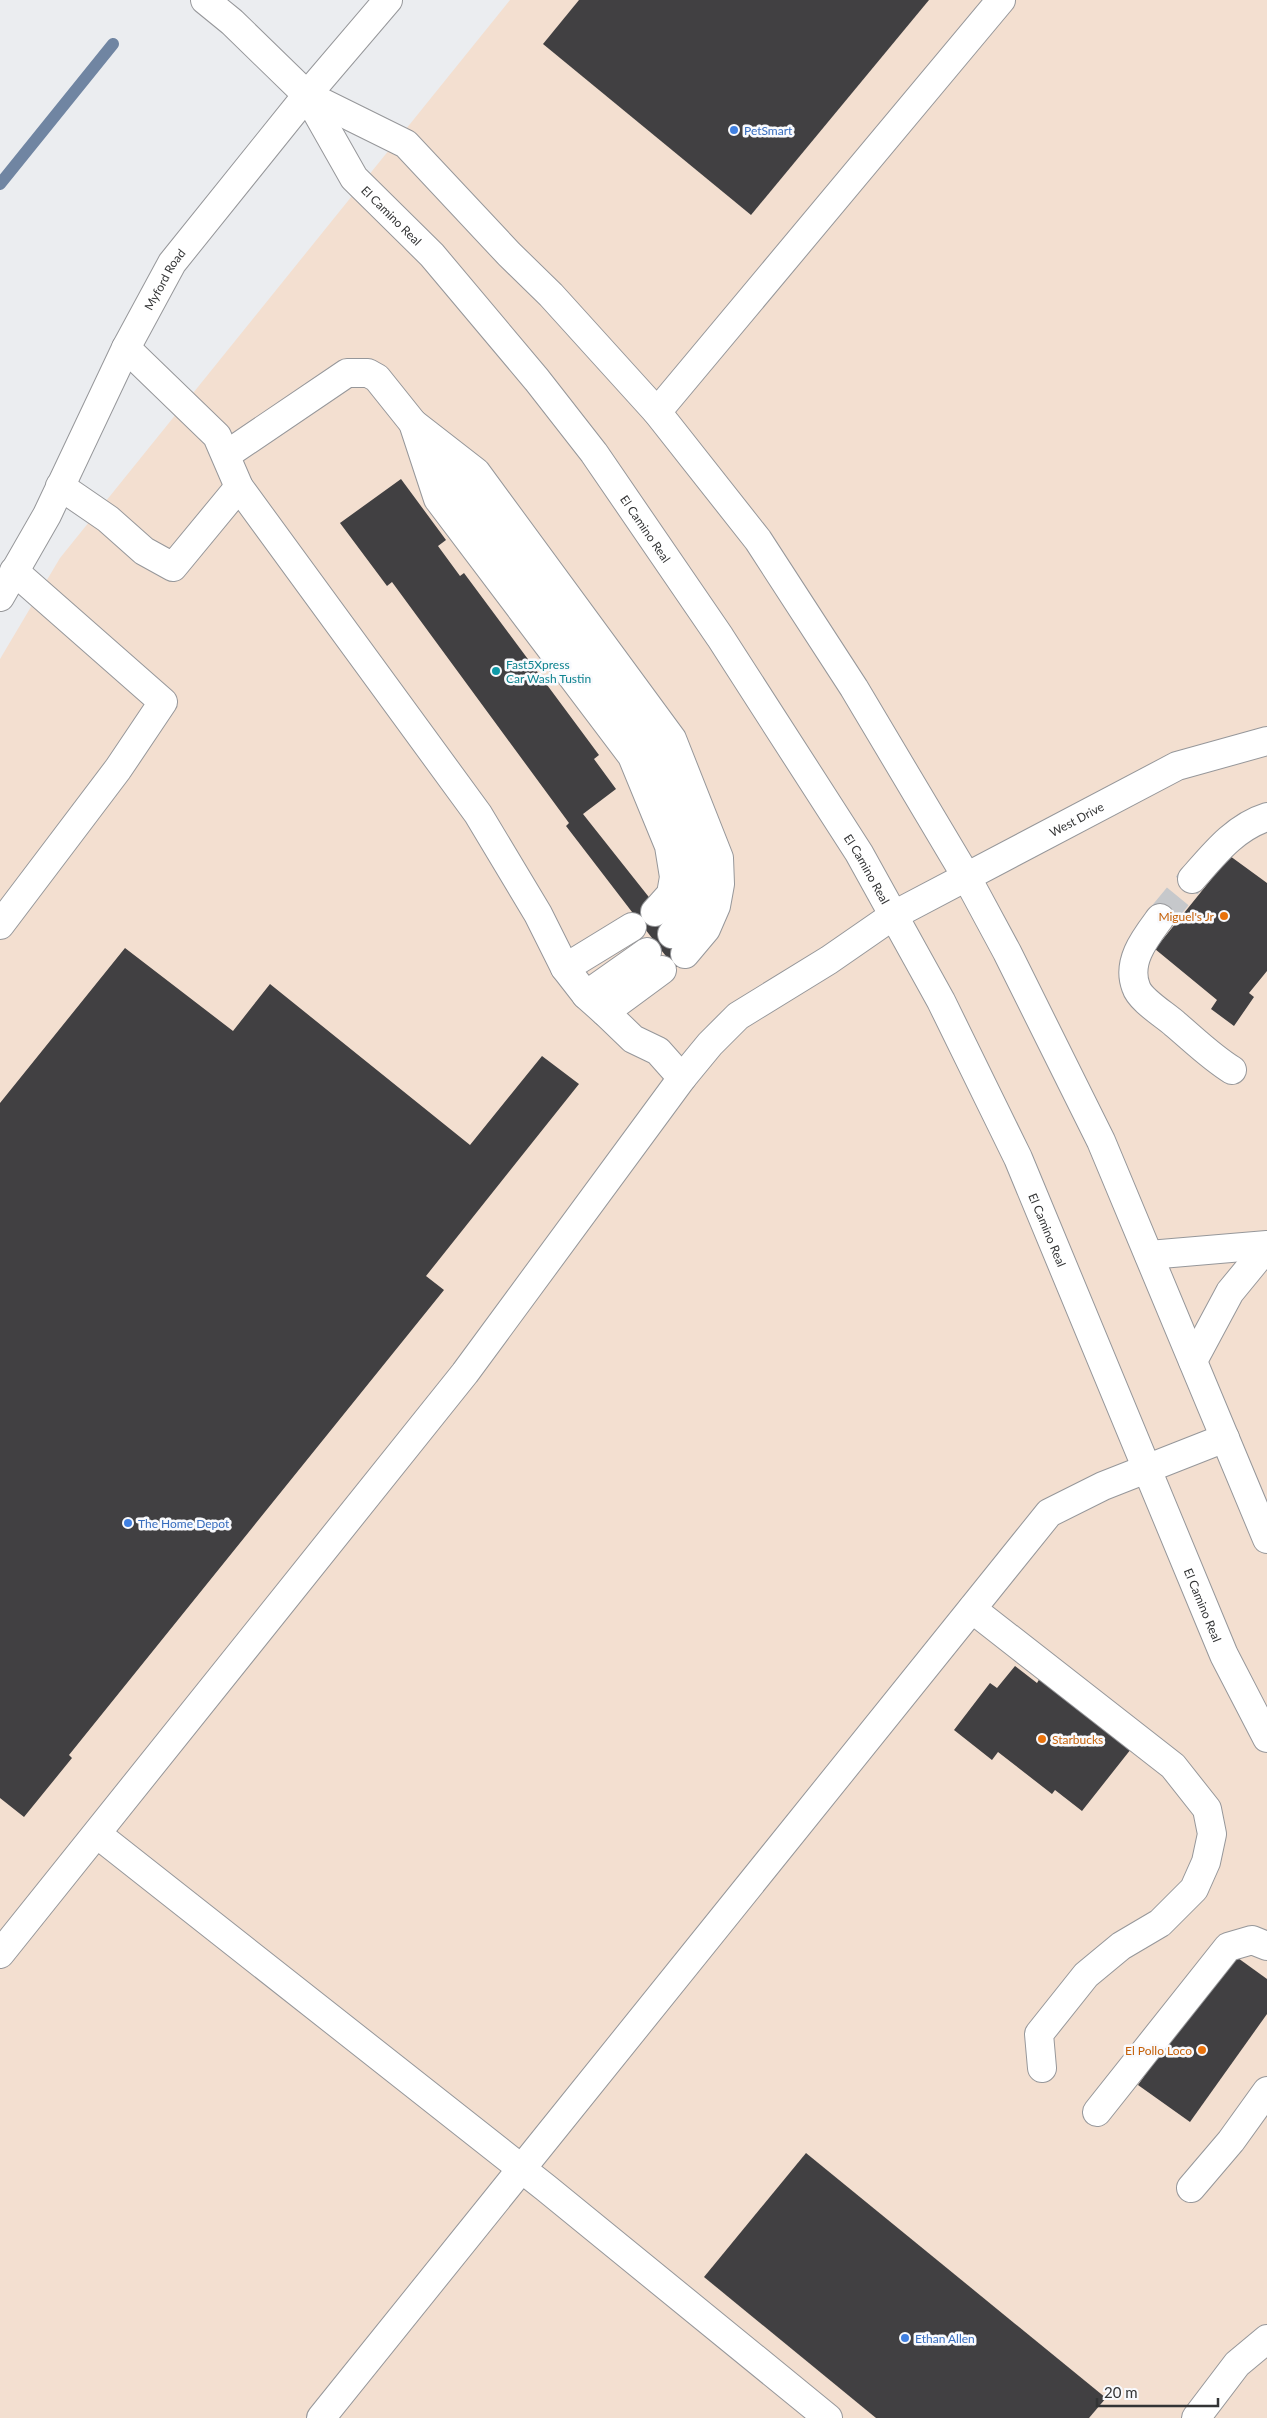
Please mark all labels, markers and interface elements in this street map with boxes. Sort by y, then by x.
place label: PetSmart [744,123,793,138]
marker: PetSmart [728,124,740,136]
street label: El Camino Real [359,182,425,248]
street label: Myford Road [141,246,188,313]
street label: El Camino Real [617,492,674,565]
place label: Fast5Xpress Car Wash Tustin [506,657,591,686]
marker: Fast5Xpress Car Wash Tustin [490,665,502,677]
street label: West Drive [1047,799,1106,839]
street label: El Camino Real [841,831,893,907]
place label: Miguel's Jr [1158,909,1215,924]
marker: Miguel's Jr [1218,910,1230,922]
street label: El Camino Real [1026,1191,1070,1269]
place label: The Home Depot [138,1516,230,1531]
marker: The Home Depot [122,1517,134,1529]
street label: El Camino Real [1181,1566,1225,1644]
place label: Starbucks [1052,1732,1103,1747]
marker: Starbucks [1036,1733,1048,1745]
place label: El Pollo Loco [1125,2043,1192,2058]
marker: El Pollo Loco [1196,2044,1208,2056]
place label: Ethan Allen [915,2331,975,2346]
marker: Ethan Allen [899,2332,911,2344]
scale bar [1097,2376,1218,2408]
text: 20 m [1104,2383,1138,2401]

